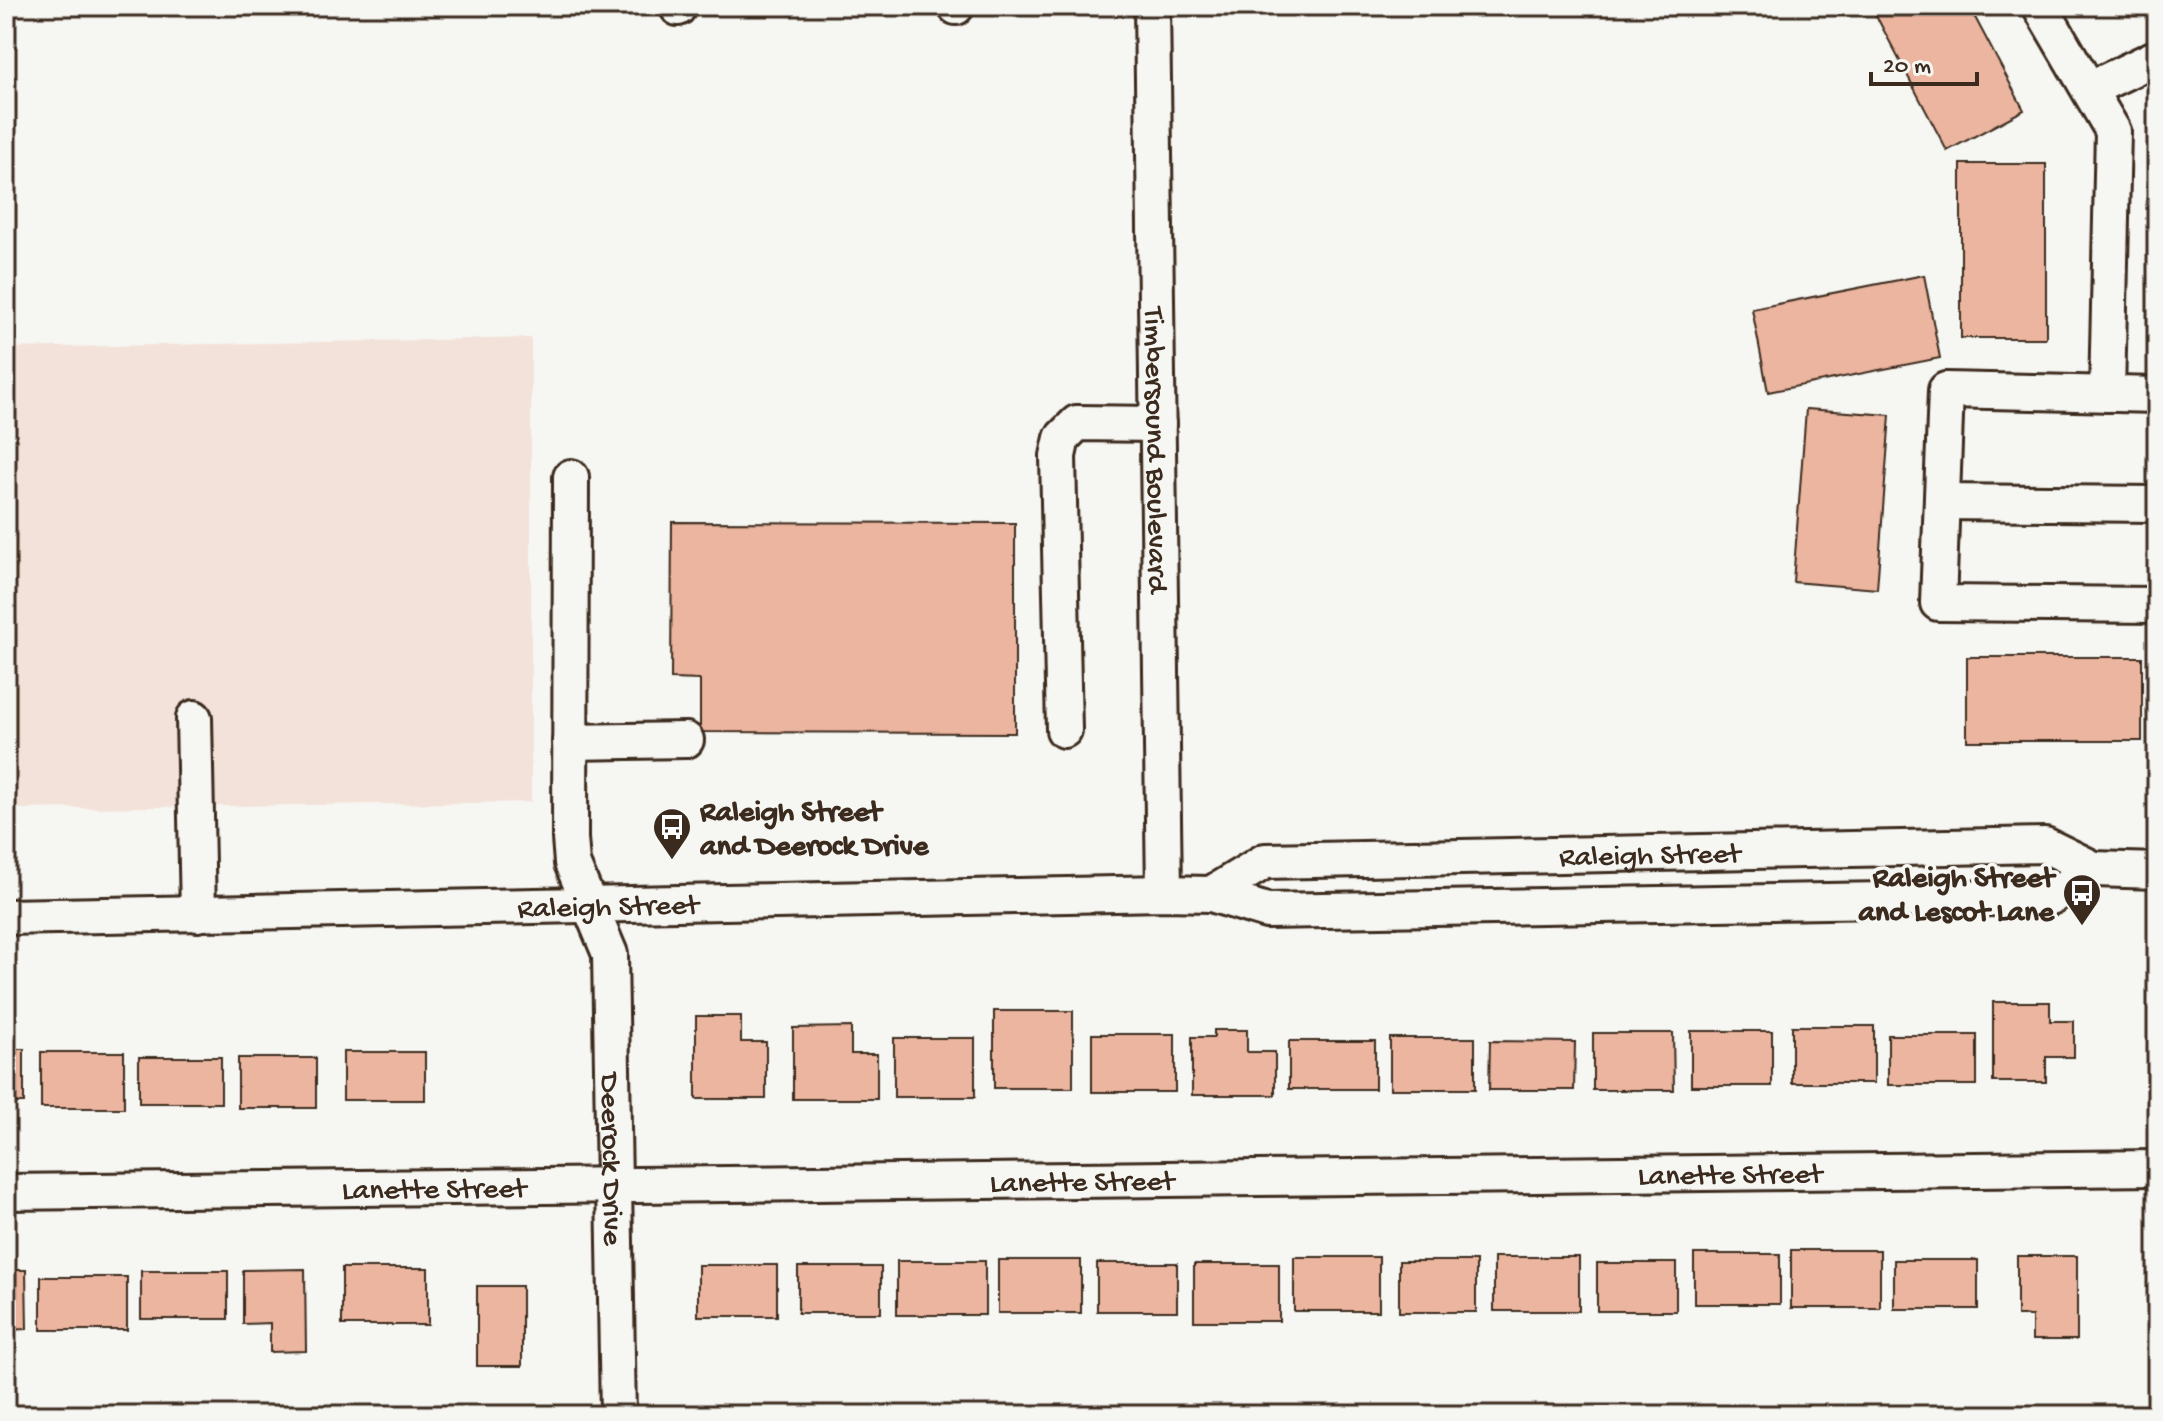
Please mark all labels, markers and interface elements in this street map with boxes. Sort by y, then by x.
scale bar [1871,36,1977,86]
text: 20 m [1883,53,1931,82]
street label: Timbersound Boulevard [1134,305,1173,596]
place label: Raleigh Street and Deerock Drive [699,797,930,866]
bus stop icon: Raleigh Street and Deerock Drive [651,806,693,861]
street label: Raleigh Street [1559,838,1743,877]
place label: Raleigh Street and Lescot Lane [1857,863,2057,932]
bus stop icon: Raleigh Street and Lescot Lane [2061,872,2103,927]
street label: Raleigh Street [517,890,702,928]
street label: Deerock Drive [590,1071,628,1247]
street label: Lanette Street [1637,1159,1825,1196]
street label: Lanette Street [990,1166,1177,1203]
street label: Lanette Street [342,1173,529,1210]

